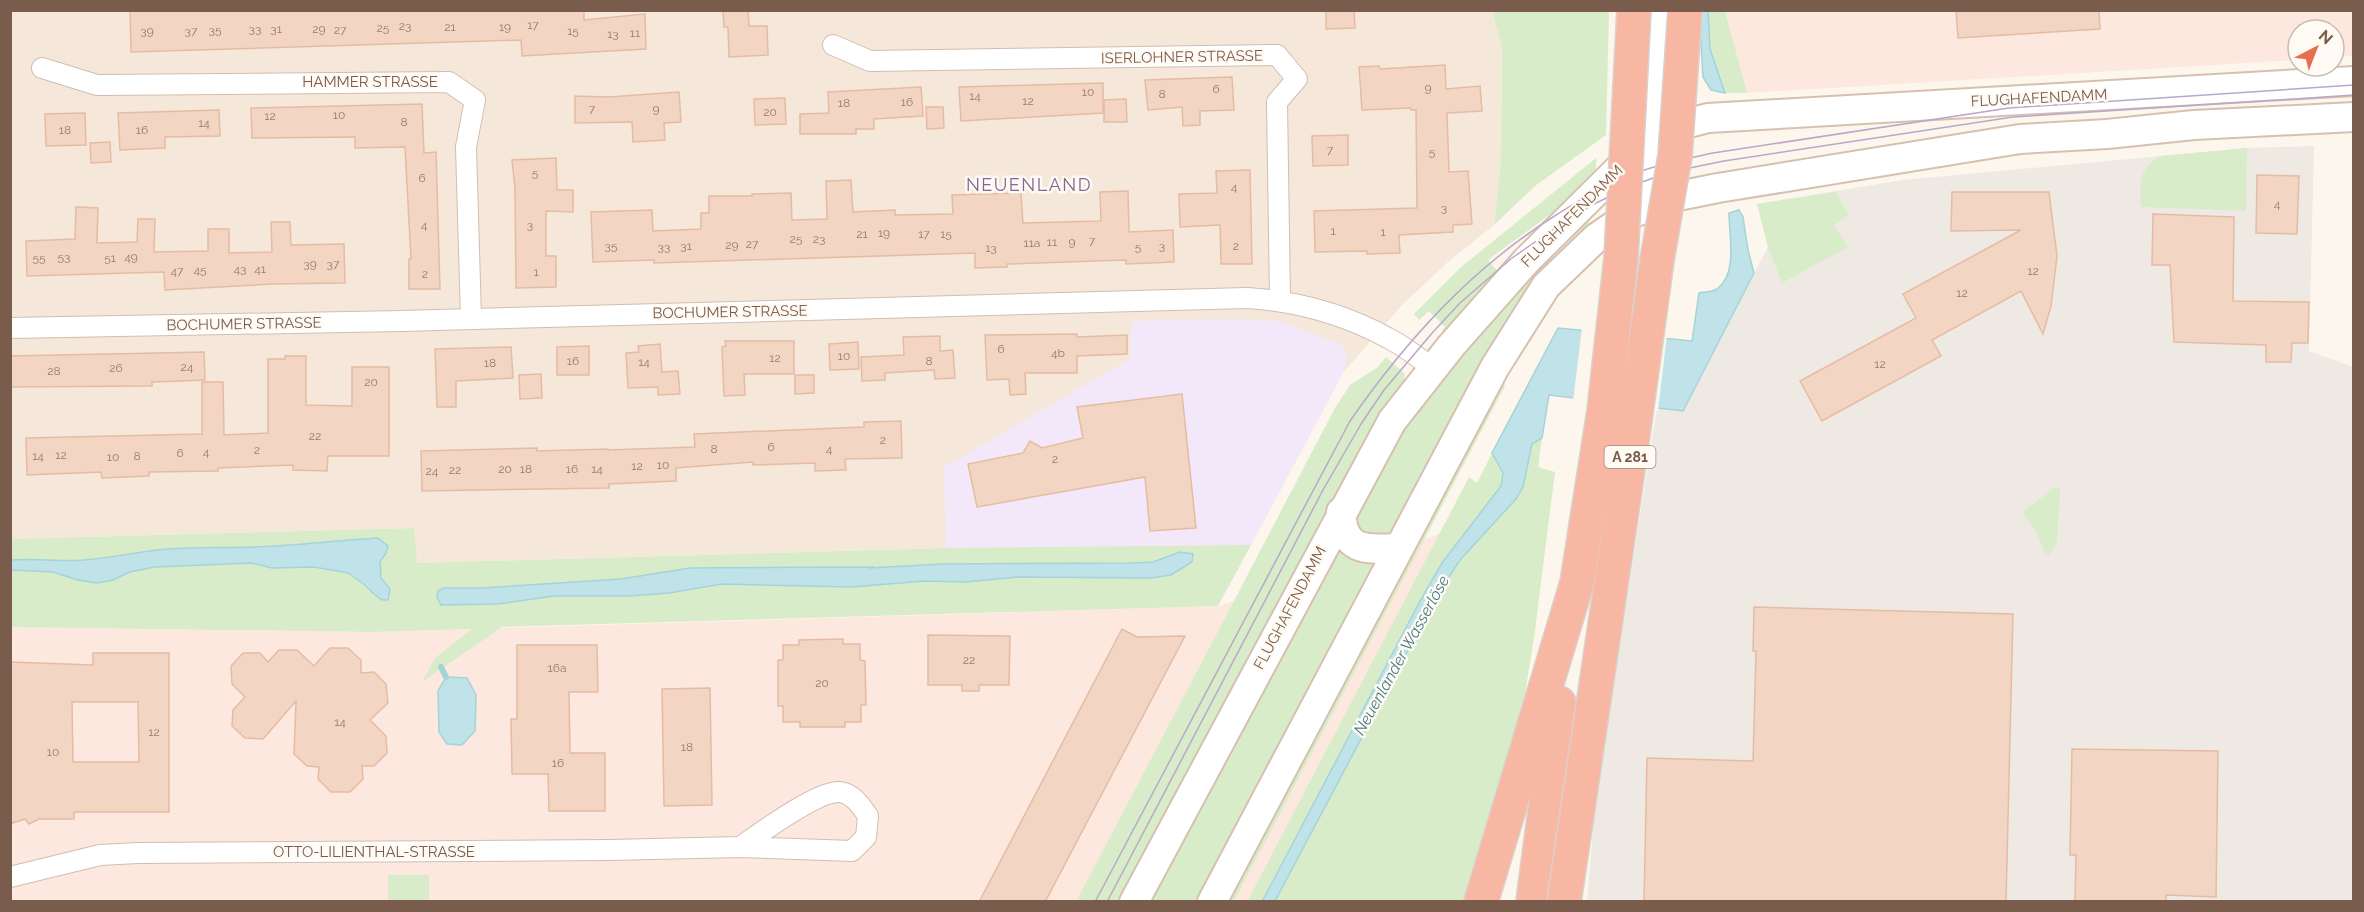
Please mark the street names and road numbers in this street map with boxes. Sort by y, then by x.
street label: ISERLOHNER STRASSE [1101,47,1263,67]
street label: HAMMER STRASSE [302,73,438,91]
street label: FLUGHAFENDAMM [1970,85,2108,111]
street label: FLUGHAFENDAMM [1517,161,1627,271]
street label: BOCHUMER STRASSE [652,302,808,322]
street label: BOCHUMER STRASSE [166,314,322,334]
road number: A 281 [1604,446,1656,468]
street label: FLUGHAFENDAMM [1250,543,1330,673]
street label: OTTO-LILIENTHAL-STRASSE [273,843,475,861]

